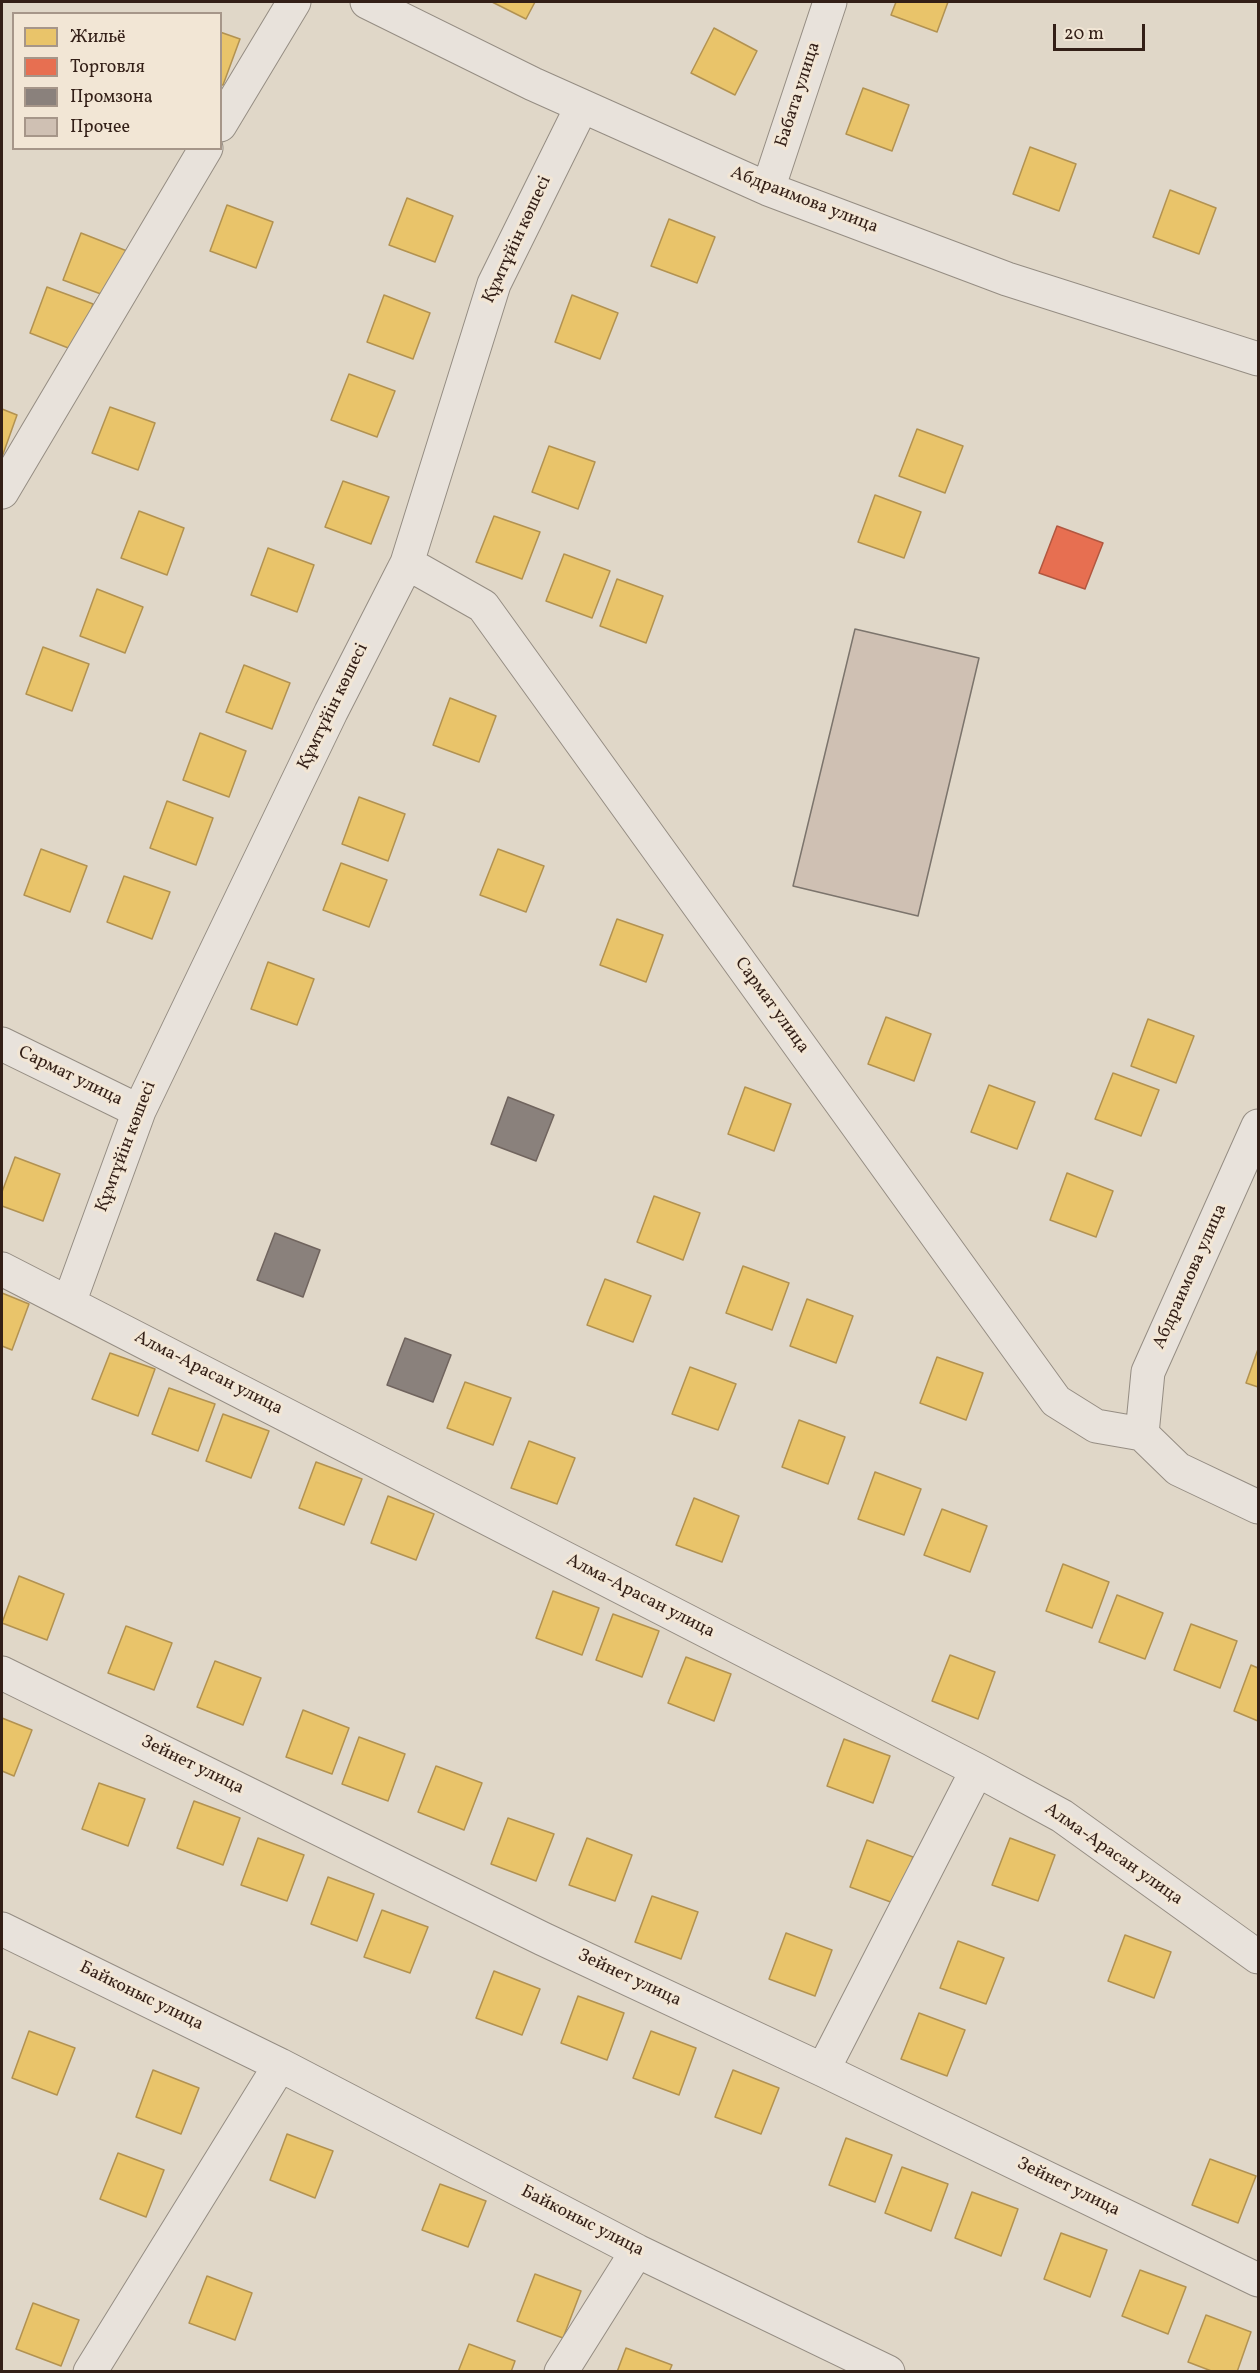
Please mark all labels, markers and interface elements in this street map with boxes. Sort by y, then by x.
legend [12,12,222,150]
scale bar [1056,12,1148,50]
text: 20 m [1064,22,1104,47]
text: Жильё [70,25,126,50]
street label: Бабата улица [772,40,826,150]
text: Торговля [70,55,145,80]
text: Промзона [70,85,153,110]
text: Прочее [70,115,130,140]
street label: Абдраимова улица [727,163,881,239]
street label: Құмтұйiн көшесі [479,173,557,307]
street label: Құмтұйiн көшесі [294,640,374,774]
street label: Сармат улица [729,954,813,1058]
street label: Сармат улица [14,1042,126,1112]
street label: Құмтұйiн көшесі [92,1079,162,1215]
street label: Абдраимова улица [1149,1201,1233,1353]
street label: Алма-Арасан улица [130,1327,286,1421]
street label: Алма-Арасан улица [562,1550,718,1644]
street label: Зейнет улица [137,1732,247,1800]
street label: Алма-Арасан улица [1040,1799,1186,1911]
street label: Зейнет улица [574,1946,684,2012]
street label: Байконыс улица [75,1958,207,2036]
street label: Зейнет улица [1013,2154,1123,2222]
street label: Байконыс улица [517,2182,647,2262]

